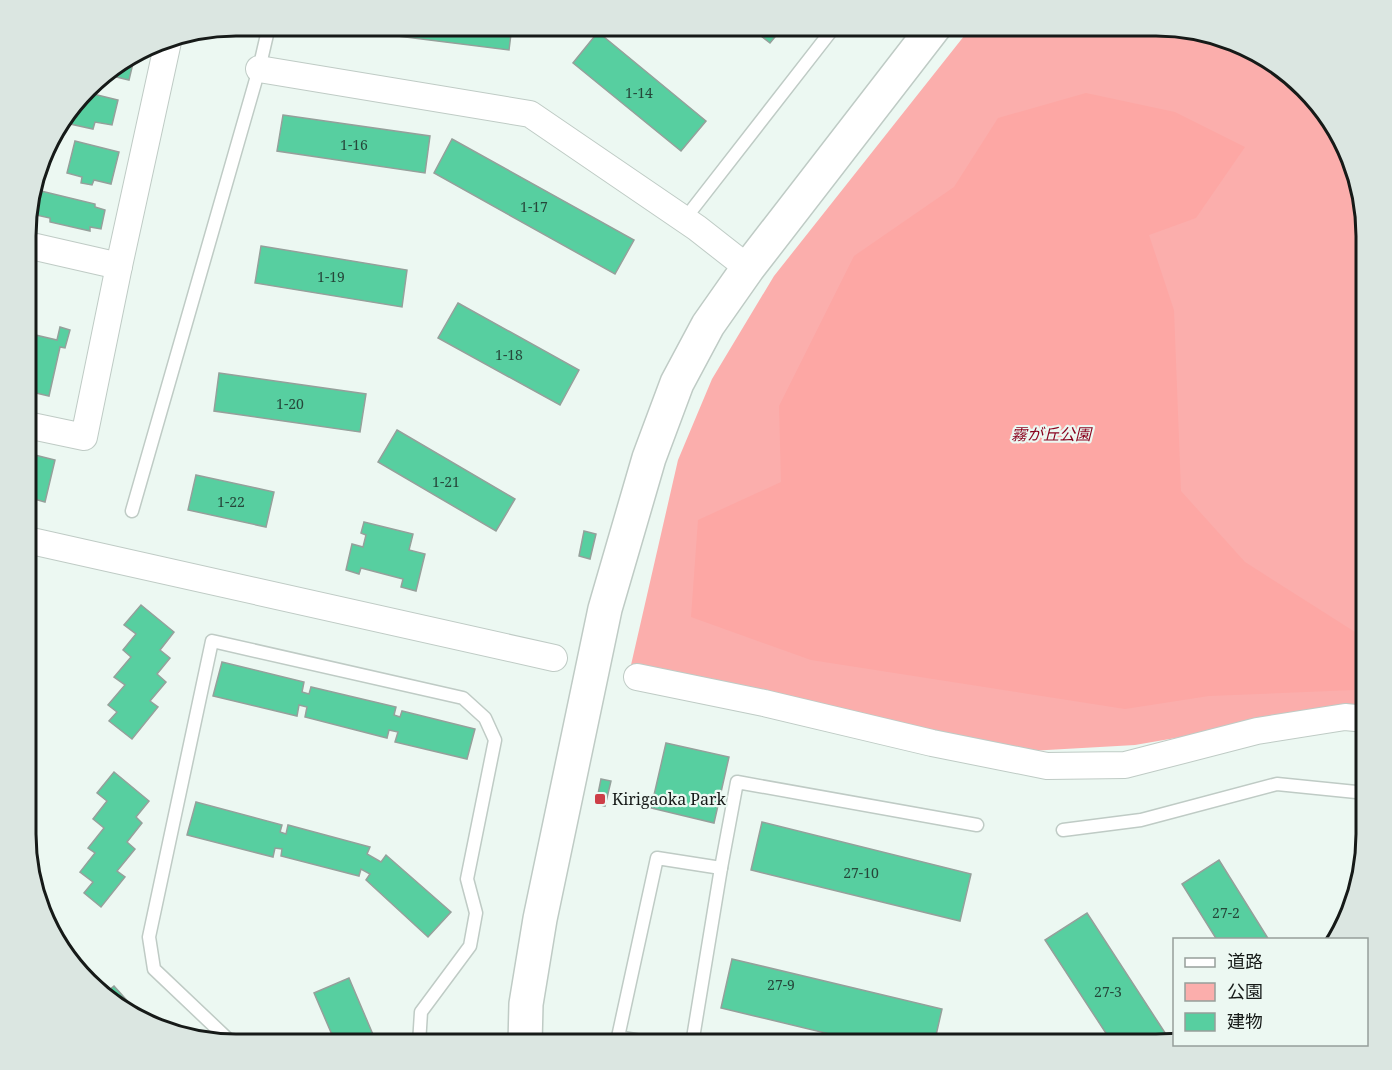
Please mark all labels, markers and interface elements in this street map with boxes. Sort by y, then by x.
house number: 1-14 [625,83,653,102]
house number: 1-16 [340,135,368,154]
house number: 1-17 [520,197,548,216]
house number: 1-19 [317,267,345,286]
house number: 1-18 [495,345,523,364]
house number: 1-20 [276,394,304,413]
park label: 霧が丘公園 [1011,423,1093,445]
house number: 1-21 [432,472,460,491]
house number: 1-22 [217,492,245,511]
place label: Kirigaoka Park [612,788,727,810]
marker: Kirigaoka Park [593,792,607,806]
house number: 27-10 [843,863,879,882]
house number: 27-2 [1212,903,1240,922]
legend [1173,938,1368,1046]
text: 道路 [1227,949,1263,973]
house number: 27-9 [767,975,795,994]
text: 公園 [1227,979,1263,1003]
house number: 27-3 [1094,982,1122,1001]
text: 建物 [1227,1009,1263,1033]

